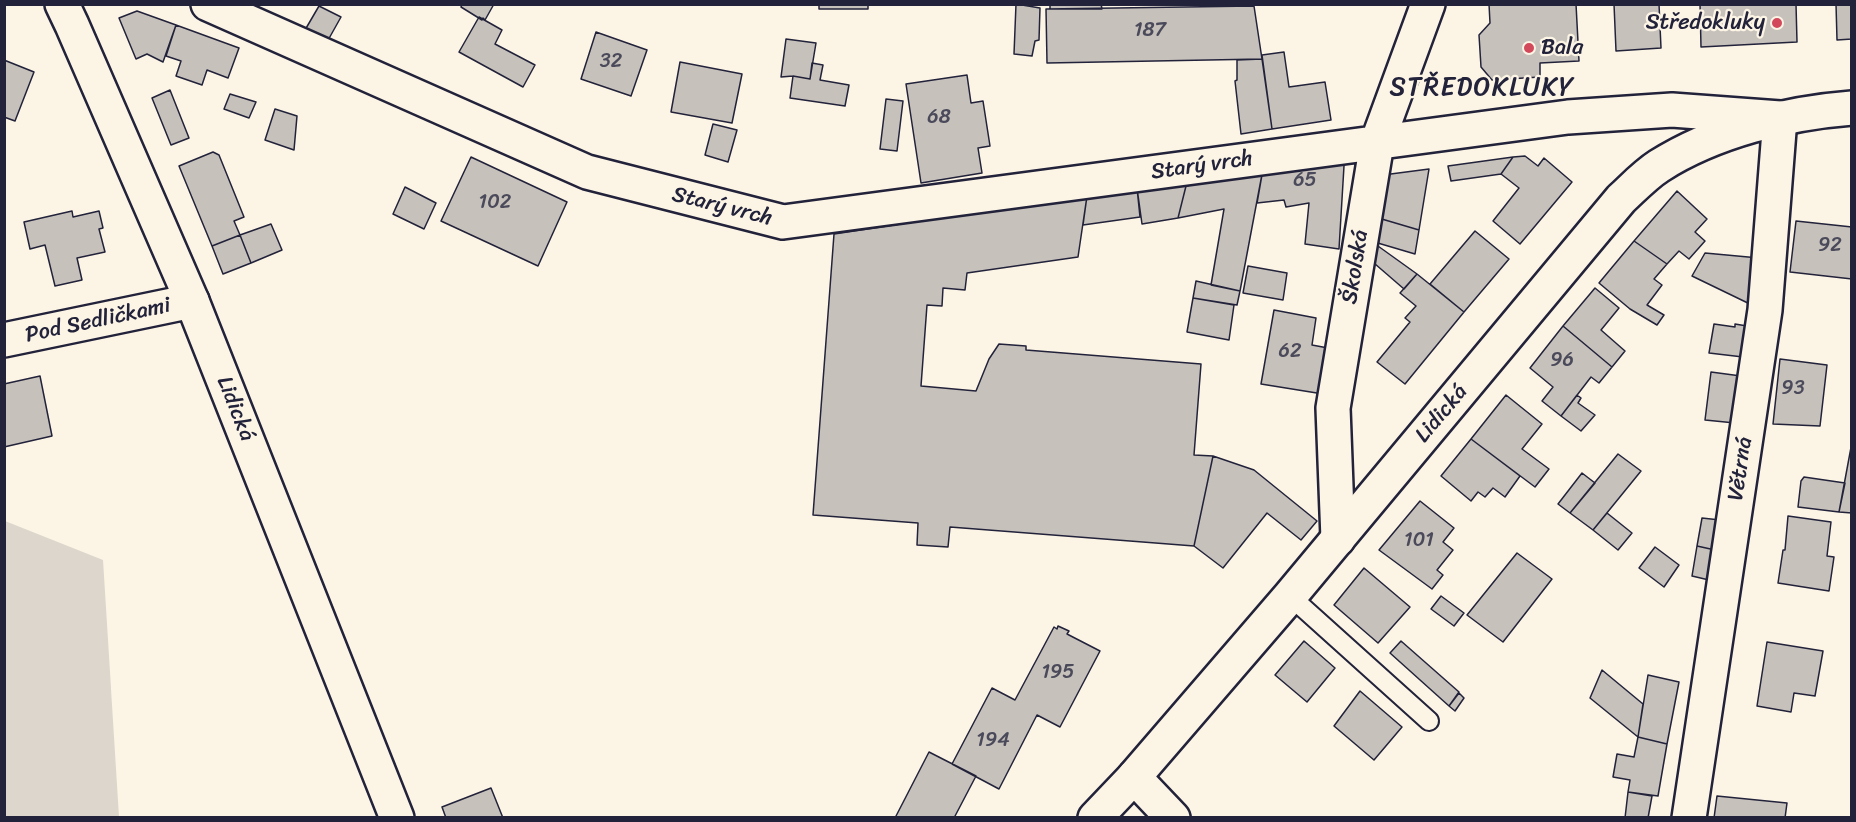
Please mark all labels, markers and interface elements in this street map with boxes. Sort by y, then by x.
place label: Středokluky [1646,10,1765,36]
marker: Středokluky [1770,16,1784,30]
house number: 187 [1134,19,1166,43]
place label: Bala [1541,35,1583,61]
marker: Bala [1522,41,1536,55]
house number: 32 [600,50,622,74]
district label: STŘEDOKLUKY [1390,72,1574,104]
house number: 68 [927,106,951,130]
street label: Starý vrch [1149,146,1255,186]
house number: 65 [1293,169,1317,193]
street label: Starý vrch [669,182,775,232]
house number: 102 [479,191,511,215]
street label: Školská [1337,228,1375,306]
house number: 92 [1818,234,1842,258]
street label: Pod Sedličkami [23,293,173,349]
house number: 62 [1279,340,1301,364]
house number: 96 [1550,349,1574,373]
street label: Lidická [210,373,260,445]
house number: 93 [1781,377,1805,401]
street label: Lidická [1410,380,1474,448]
street label: Větrná [1723,435,1759,503]
house number: 101 [1404,529,1434,553]
house number: 195 [1041,661,1075,685]
house number: 194 [976,729,1010,753]

